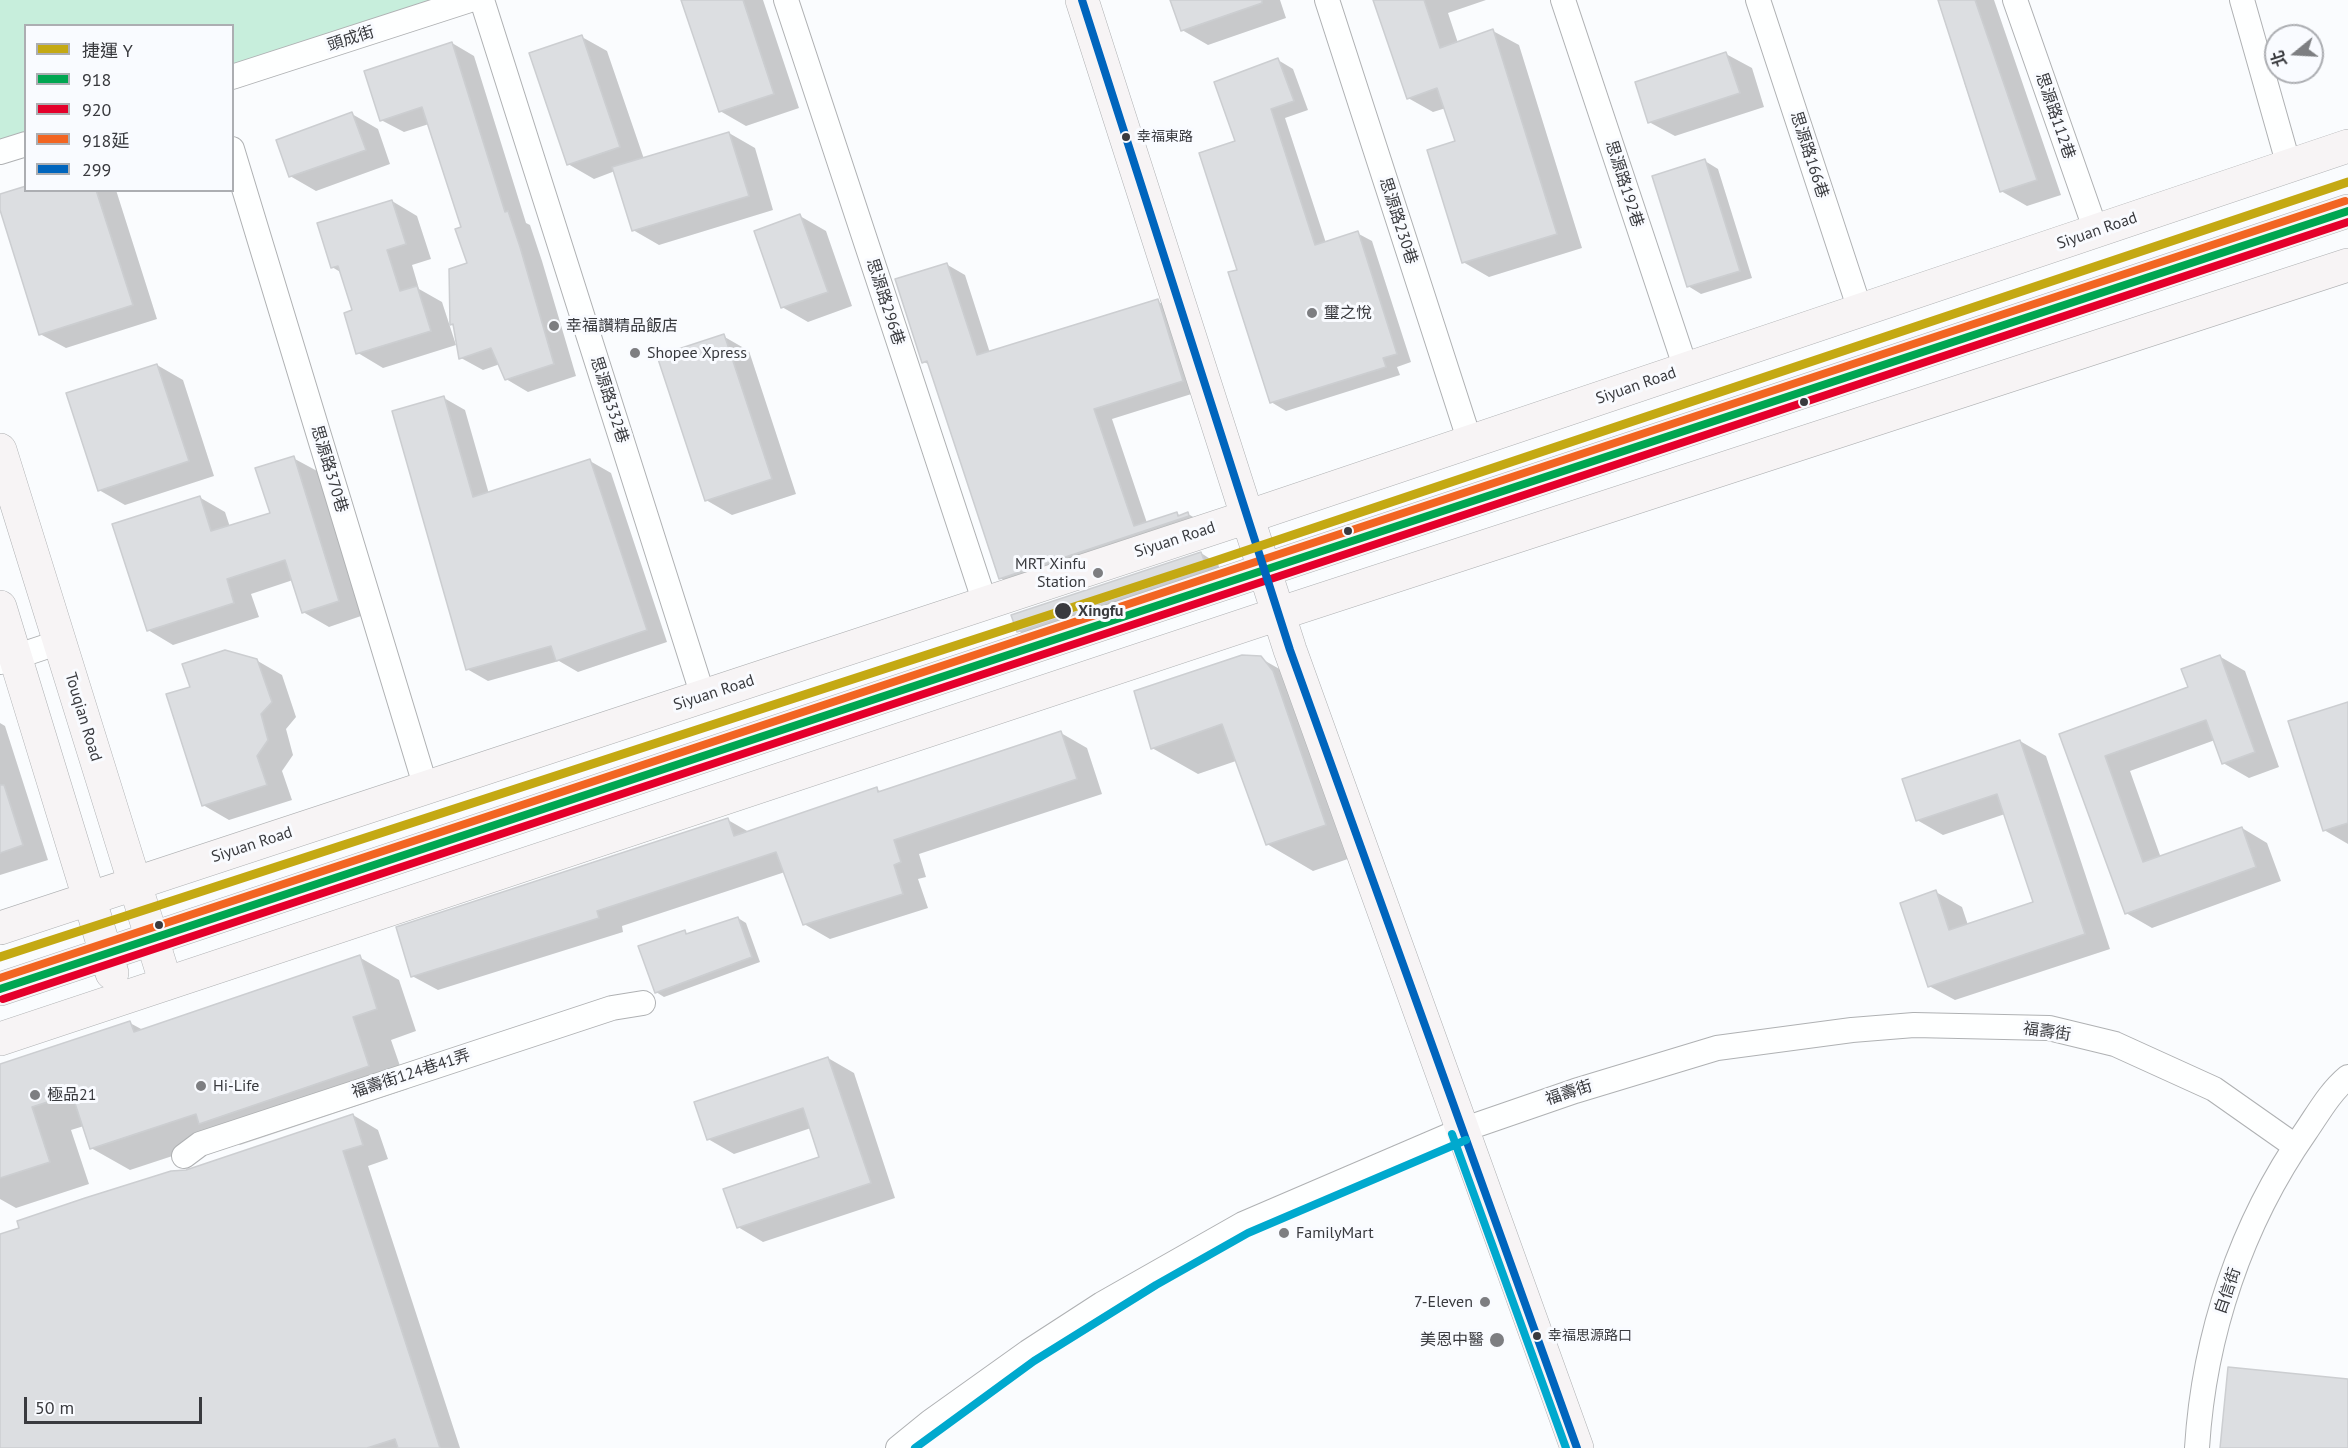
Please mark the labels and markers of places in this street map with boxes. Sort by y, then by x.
place label: 幸福東路 [1137,129,1193,145]
marker: 幸福東路 [1120,131,1132,143]
place label: 璽之悅 [1324,303,1372,323]
marker: 璽之悅 [1305,306,1319,320]
place label: 幸福讚精品飯店 [566,316,678,336]
marker: 幸福讚精品飯店 [547,319,561,333]
place label: Shopee Xpress [647,343,747,363]
marker: Shopee Xpress [628,346,642,360]
unlabelled marker [1798,396,1810,408]
unlabelled marker [1342,525,1354,537]
place label: MRT Xinfu Station [1015,554,1086,592]
marker: MRT Xinfu Station [1091,566,1105,580]
marker: Xingfu [1053,601,1073,621]
place label: Xingfu [1078,601,1123,621]
unlabelled marker [153,919,165,931]
place label: Hi-Life [213,1076,259,1096]
marker: Hi-Life [194,1079,208,1093]
place label: 極品21 [47,1085,96,1105]
marker: 極品21 [28,1088,42,1102]
place label: FamilyMart [1296,1223,1374,1243]
marker: FamilyMart [1277,1226,1291,1240]
place label: 7-Eleven [1414,1292,1473,1312]
marker: 7-Eleven [1478,1295,1492,1309]
place label: 幸福思源路口 [1548,1328,1632,1344]
place label: 美恩中醫 [1420,1330,1484,1350]
marker: 幸福思源路口 [1531,1330,1543,1342]
marker: 美恩中醫 [1488,1331,1506,1349]

